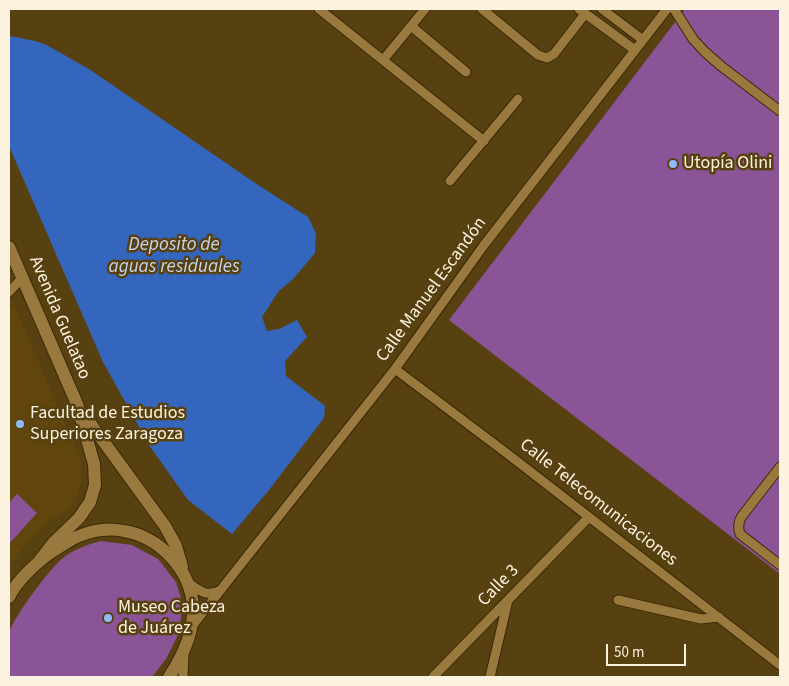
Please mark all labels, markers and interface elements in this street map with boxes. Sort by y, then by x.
place label: Utopía Olini [683,153,773,175]
marker: Utopía Olini [667,158,679,170]
street label: Calle Manuel Escandón [372,213,492,367]
water label: Deposito de aguas residuales [108,235,240,279]
street label: Avenida Guelatao [23,253,95,383]
place label: Facultad de Estudios Superiores Zaragoza [30,403,185,446]
marker: Facultad de Estudios Superiores Zaragoza [14,418,26,430]
street label: Calle Telecomunicaciones [515,435,681,571]
street label: Calle 3 [474,561,524,611]
place label: Museo Cabeza de Juárez [118,597,225,640]
marker: Museo Cabeza de Juárez [102,612,114,624]
scale bar [609,634,689,666]
text: 50 m [614,642,644,663]

